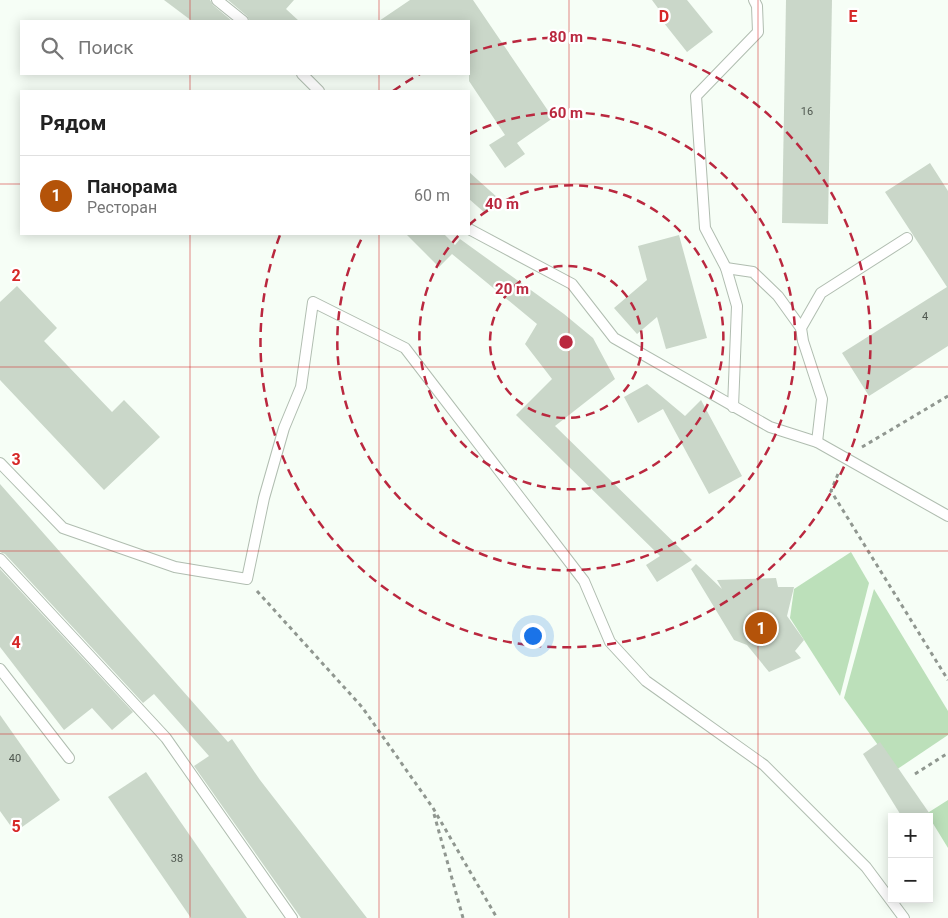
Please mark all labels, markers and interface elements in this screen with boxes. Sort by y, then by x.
text: D [659,7,669,26]
text: E [849,7,858,26]
search box [20,20,470,75]
text: 80 m [549,28,583,46]
icon: search [38,34,66,62]
text: Поиск [78,36,134,59]
text: 60 m [549,104,583,122]
house number: 16 [801,105,813,118]
text: Рядом [40,111,106,135]
text: Панорама [87,175,178,198]
text: 1 [51,186,61,205]
text: 60 m [414,186,450,205]
text: 40 m [485,195,519,213]
text: Ресторан [87,198,157,217]
text: 2 [11,266,21,285]
text: 20 m [495,280,529,298]
house number: 4 [922,310,928,323]
centre of rings [557,333,575,351]
text: 3 [11,450,21,469]
pin: 1 [745,609,777,647]
your location [520,623,546,649]
text: 4 [11,633,21,652]
house number: 40 [9,752,21,765]
map controls [888,813,933,903]
button: + [888,813,933,858]
text: 5 [11,817,21,836]
house number: 38 [171,852,183,865]
button: − [888,858,933,903]

